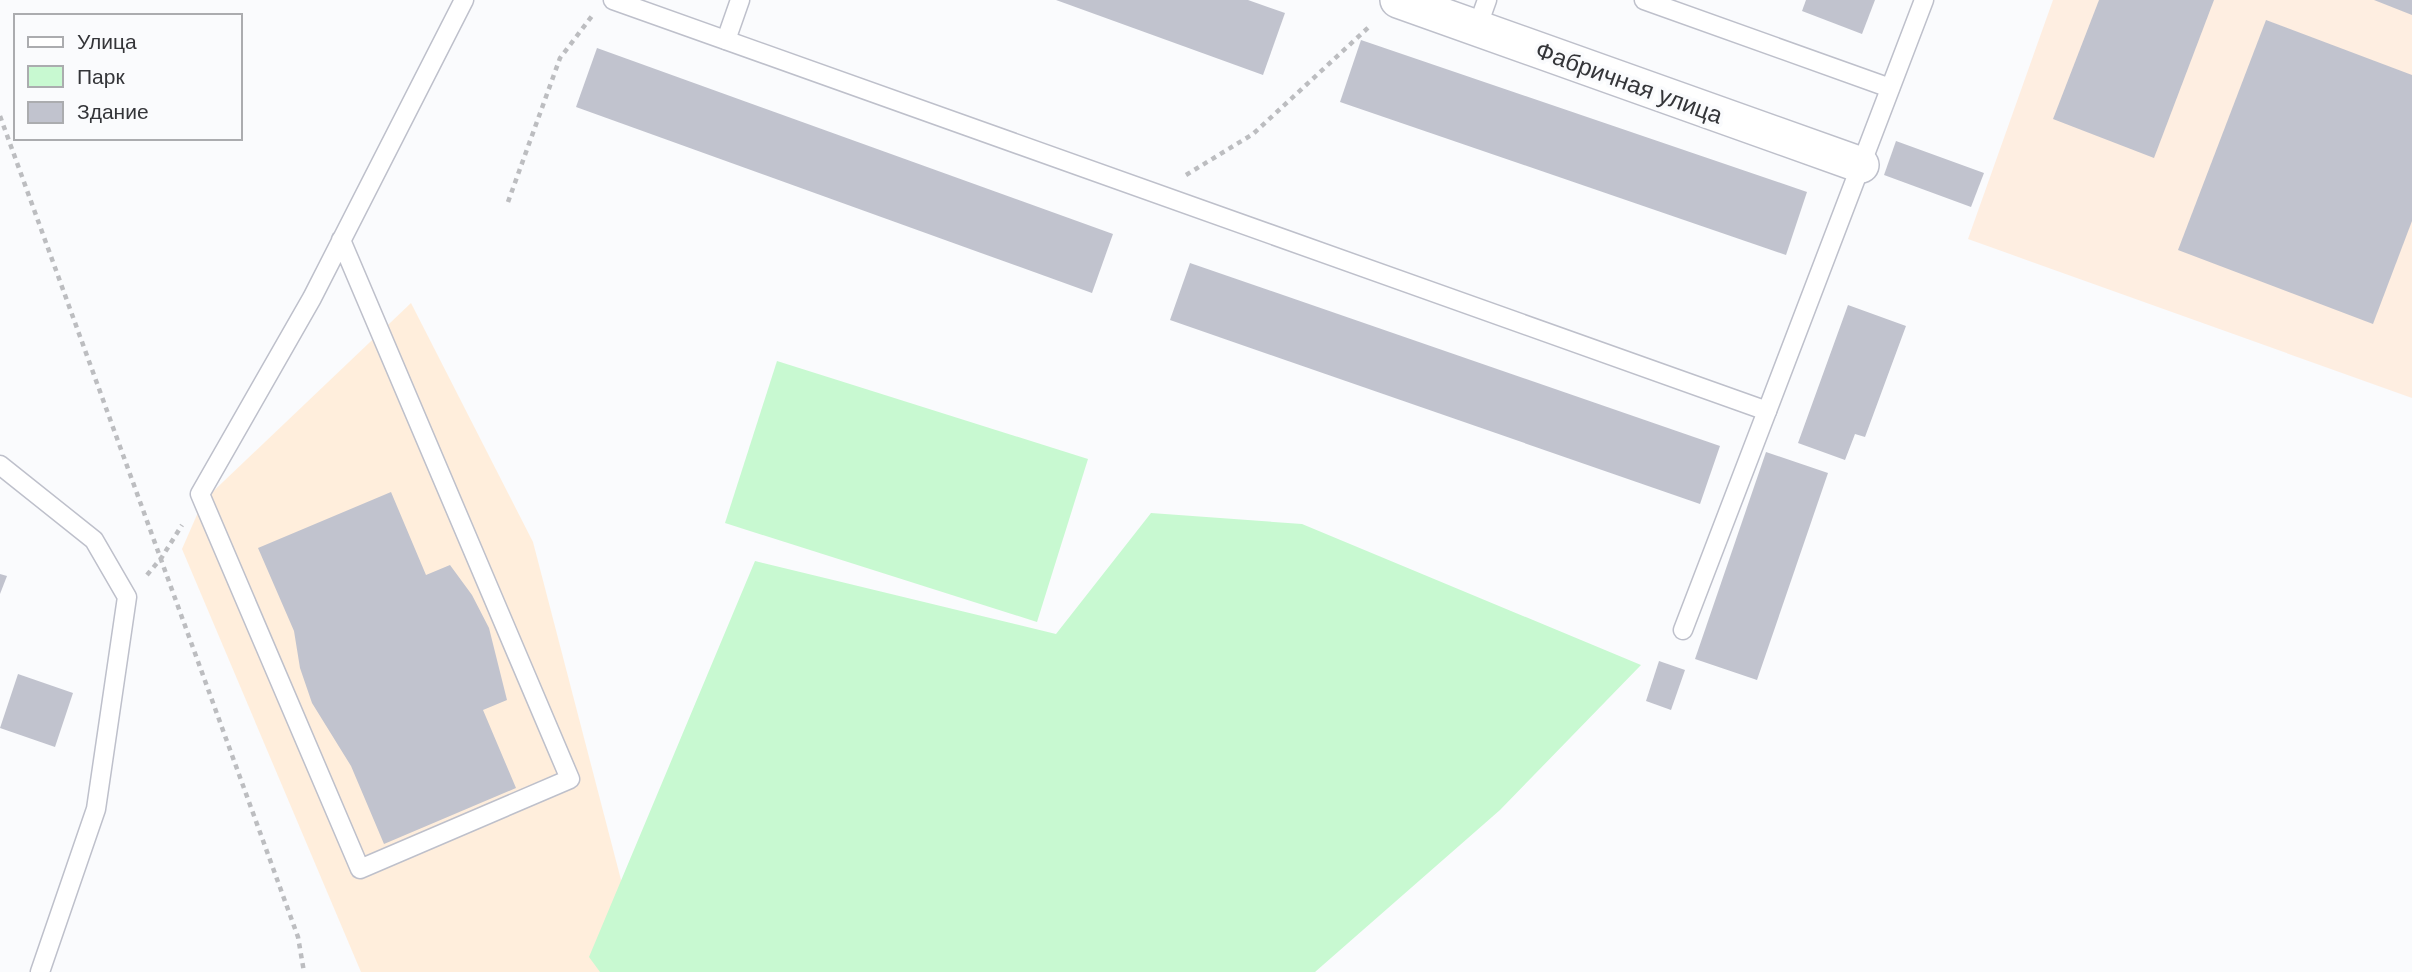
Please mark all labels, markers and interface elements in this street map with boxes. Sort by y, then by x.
legend [14,14,242,140]
text: Улица [77,30,137,53]
street label: Фабричная улица [1532,36,1727,129]
text: Парк [77,65,125,88]
text: Здание [77,100,149,123]

